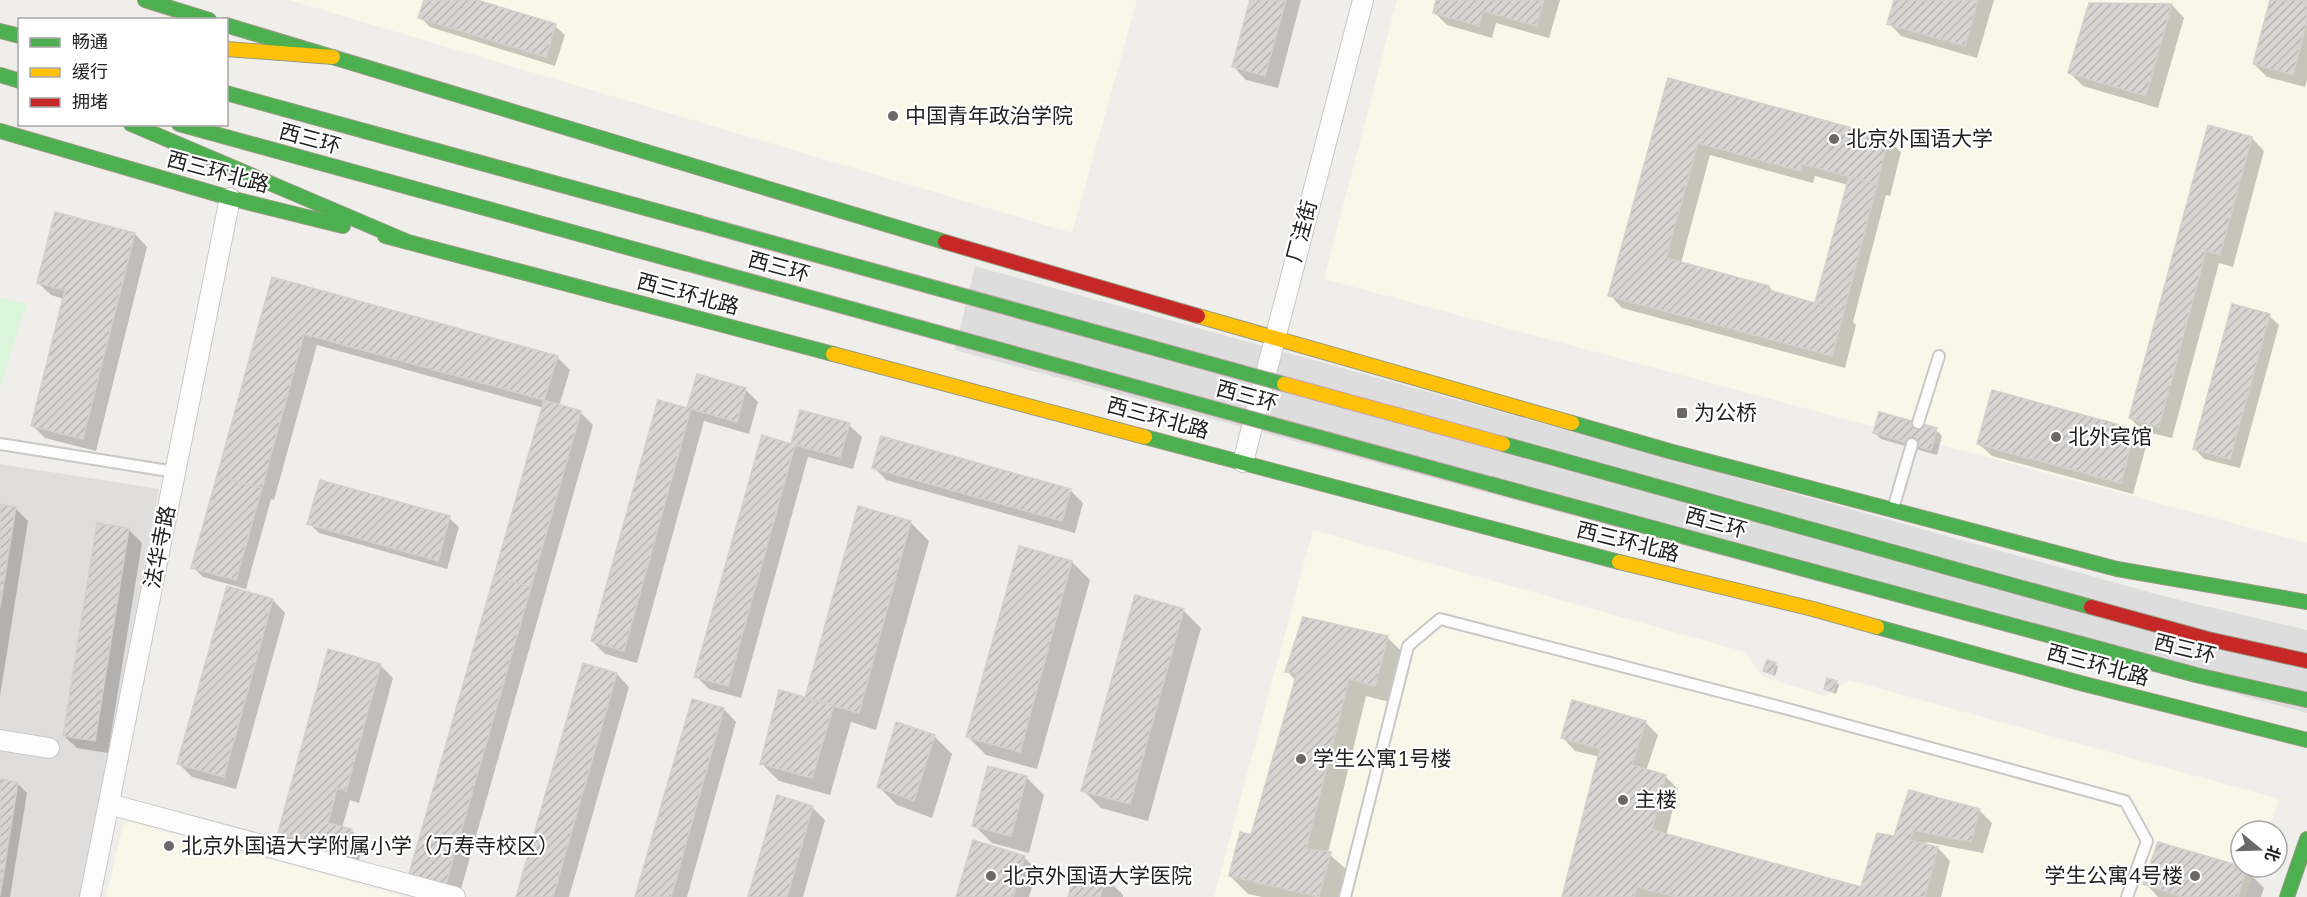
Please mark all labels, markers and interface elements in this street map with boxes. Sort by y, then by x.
legend [18,18,228,126]
text: 畅通 [72,30,108,53]
text: 缓行 [72,60,108,83]
text: 拥堵 [72,90,108,113]
place label: 中国青年政治学院 [905,102,1073,128]
marker: 中国青年政治学院 [886,109,900,123]
street label: 西三环 [276,117,344,159]
place label: 北京外国语大学 [1846,125,1993,151]
marker: 北京外国语大学 [1827,132,1841,146]
street label: 西三环北路 [164,145,272,197]
street label: 厂洼街 [1280,197,1322,265]
street label: 西三环 [745,245,813,287]
street label: 西三环北路 [634,267,742,319]
street label: 西三环 [1213,374,1281,416]
street label: 西三环北路 [1104,391,1212,443]
place label: 为公桥 [1694,399,1757,425]
marker: 为公桥 [1675,406,1689,420]
place label: 北外宾馆 [2068,423,2152,449]
marker: 北外宾馆 [2049,430,2063,444]
street label: 西三环 [1682,501,1750,543]
street label: 法华寺路 [138,503,180,591]
street label: 西三环北路 [1574,516,1682,566]
street label: 西三环 [2152,628,2219,668]
street label: 西三环北路 [2044,638,2152,690]
place label: 学生公寓1号楼 [1313,745,1452,771]
marker: 学生公寓1号楼 [1294,752,1308,766]
place label: 主楼 [1635,786,1677,812]
marker: 主楼 [1616,793,1630,807]
north arrow [2229,819,2289,879]
place label: 北京外国语大学附属小学（万寿寺校区） [181,832,559,858]
marker: 北京外国语大学附属小学（万寿寺校区） [162,839,176,853]
text: 北 [2261,843,2285,865]
place label: 北京外国语大学医院 [1003,862,1192,888]
place label: 学生公寓4号楼 [2044,862,2183,888]
marker: 北京外国语大学医院 [984,869,998,883]
marker: 学生公寓4号楼 [2188,869,2202,883]

